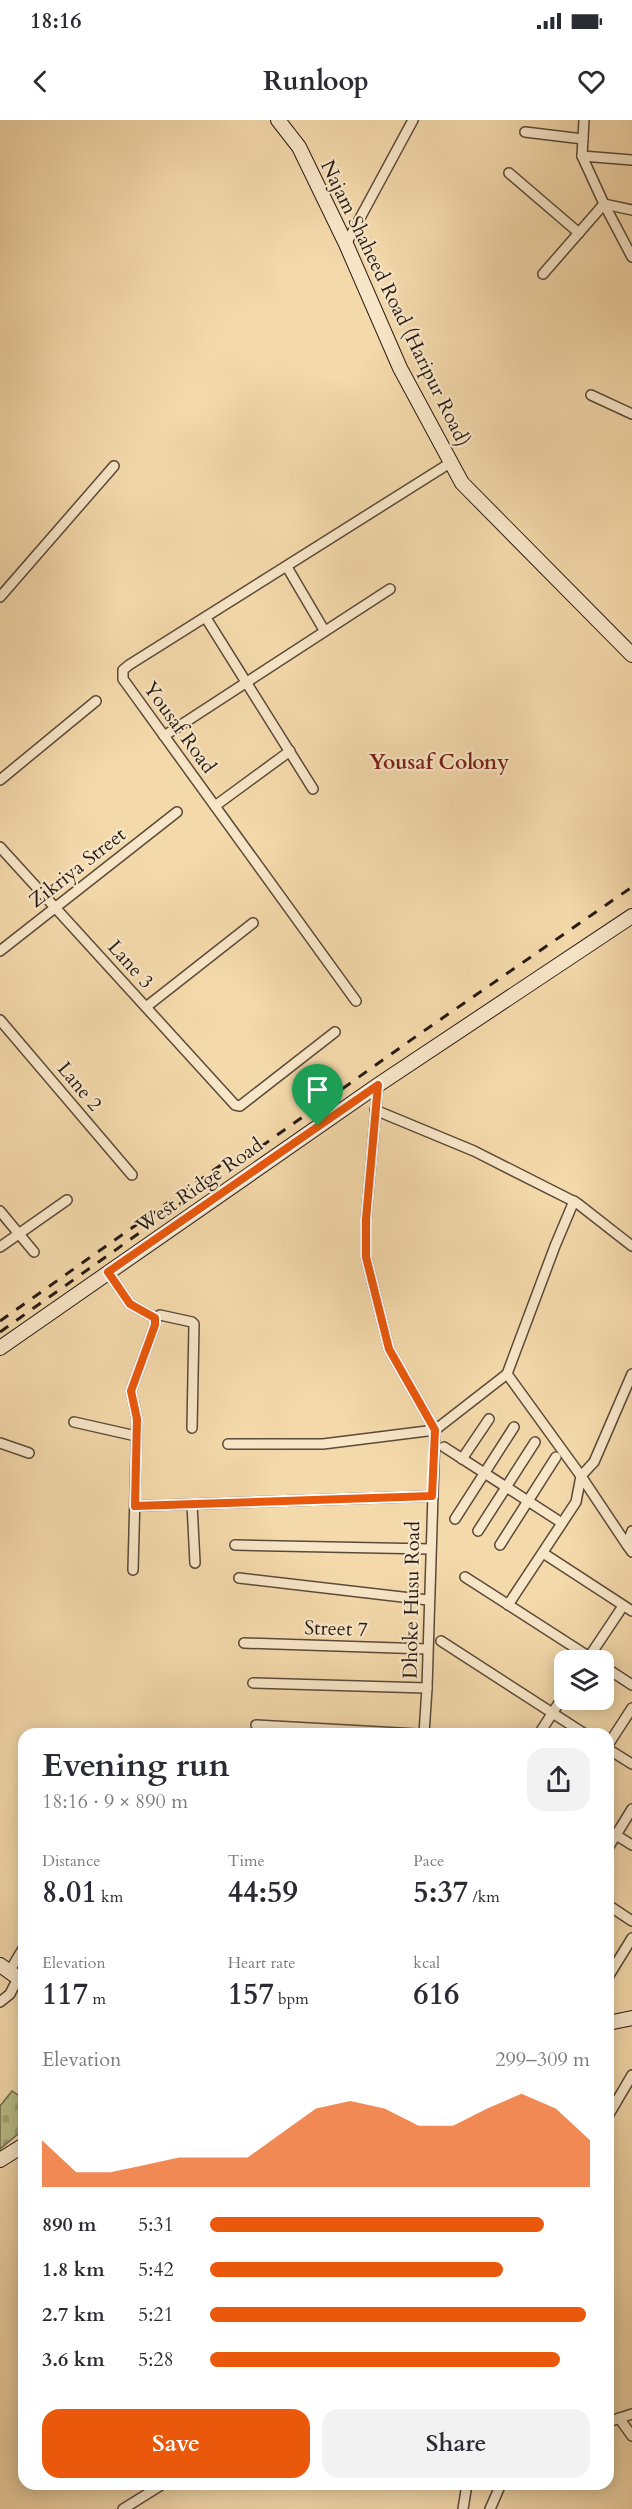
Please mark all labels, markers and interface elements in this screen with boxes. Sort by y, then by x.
text: 18:16 [30,6,81,36]
text: Runloop [263,63,369,100]
icon: back [24,65,57,98]
icon: heart [575,65,608,98]
street label: Najam Shaheed Road (Haripur Road) [314,155,477,451]
street label: Yousaf Road [137,676,222,779]
district label: Yousaf Colony [369,748,509,777]
street label: Zikriya Street [23,821,132,914]
street label: Lane 3 [102,934,160,994]
street label: Lane 2 [51,1056,108,1117]
pin [292,1064,343,1126]
icon: arrive [301,1073,334,1106]
street label: West Ridge Road [130,1131,268,1240]
street label: Dhoke Husu Road [397,1520,426,1679]
street label: Street 7 [304,1614,368,1643]
map controls [554,1650,614,1710]
button: layers [554,1650,614,1710]
text: Evening run [42,1743,230,1788]
button: share [527,1748,590,1811]
text: 18:16 · 9 × 890 m [42,1788,188,1815]
text: Distance [42,1850,100,1872]
text: Time [228,1850,265,1872]
text: Pace [413,1850,444,1872]
text: 8.01 [42,1872,97,1913]
text: 44:59 [228,1872,298,1913]
text: 5:37 [413,1872,468,1913]
text: km [97,1886,123,1908]
text: /km [468,1886,500,1908]
text: Elevation [42,1952,106,1974]
text: Heart rate [228,1952,295,1974]
text: kcal [413,1952,440,1974]
text: 117 [42,1974,88,2015]
text: 157 [228,1974,274,2015]
text: 616 [413,1974,459,2015]
text: m [88,1988,106,2010]
text: bpm [274,1988,309,2010]
text: Elevation [42,2046,121,2073]
text: 299–309 m [495,2046,590,2073]
text: 890 m [42,2211,97,2238]
text: 5:31 [138,2211,174,2238]
text: 1.8 km [42,2256,105,2283]
text: 5:42 [138,2256,174,2283]
text: 2.7 km [42,2301,105,2328]
text: 5:21 [138,2301,174,2328]
text: 3.6 km [42,2346,105,2373]
text: 5:28 [138,2346,174,2373]
button: Save [42,2409,310,2478]
button: Share [322,2409,590,2478]

